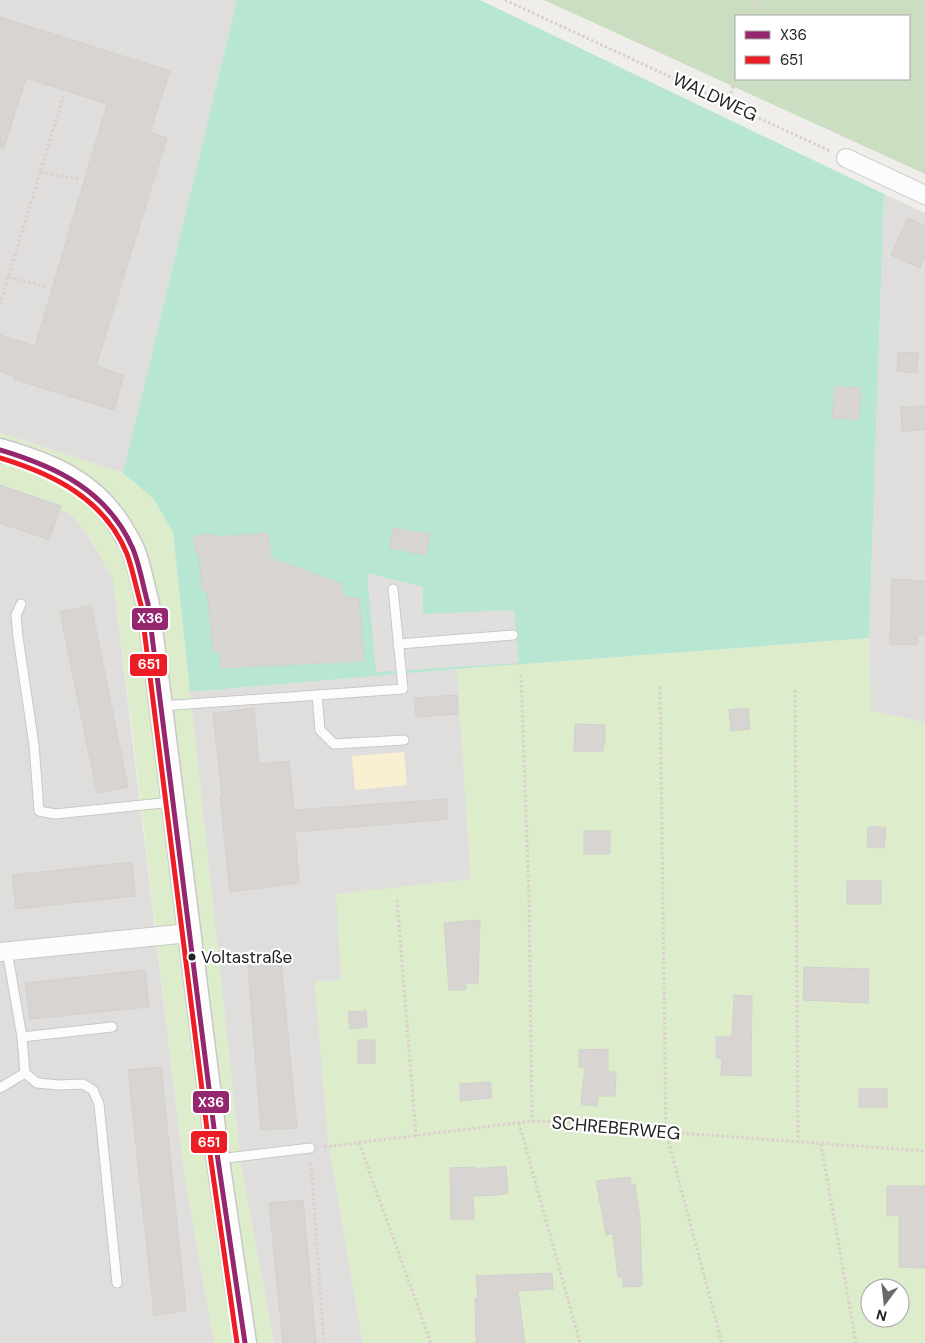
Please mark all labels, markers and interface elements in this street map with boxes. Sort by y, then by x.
legend [735,15,910,80]
text: X36 [780,25,807,45]
text: 651 [780,50,803,70]
street label: WALDWEG [669,67,761,127]
line badge: X36 [131,607,169,631]
text: X36 [137,609,163,627]
line badge: 651 [129,653,168,677]
text: 651 [138,655,160,673]
place label: Voltastraße [201,946,292,968]
marker: Voltastraße [187,952,197,962]
line badge: X36 [192,1090,230,1114]
text: X36 [198,1093,224,1111]
street label: SCHREBERWEG [551,1110,681,1146]
line badge: 651 [190,1130,228,1154]
text: 651 [198,1133,220,1151]
north arrow [860,1278,910,1328]
text: N [874,1306,889,1326]

